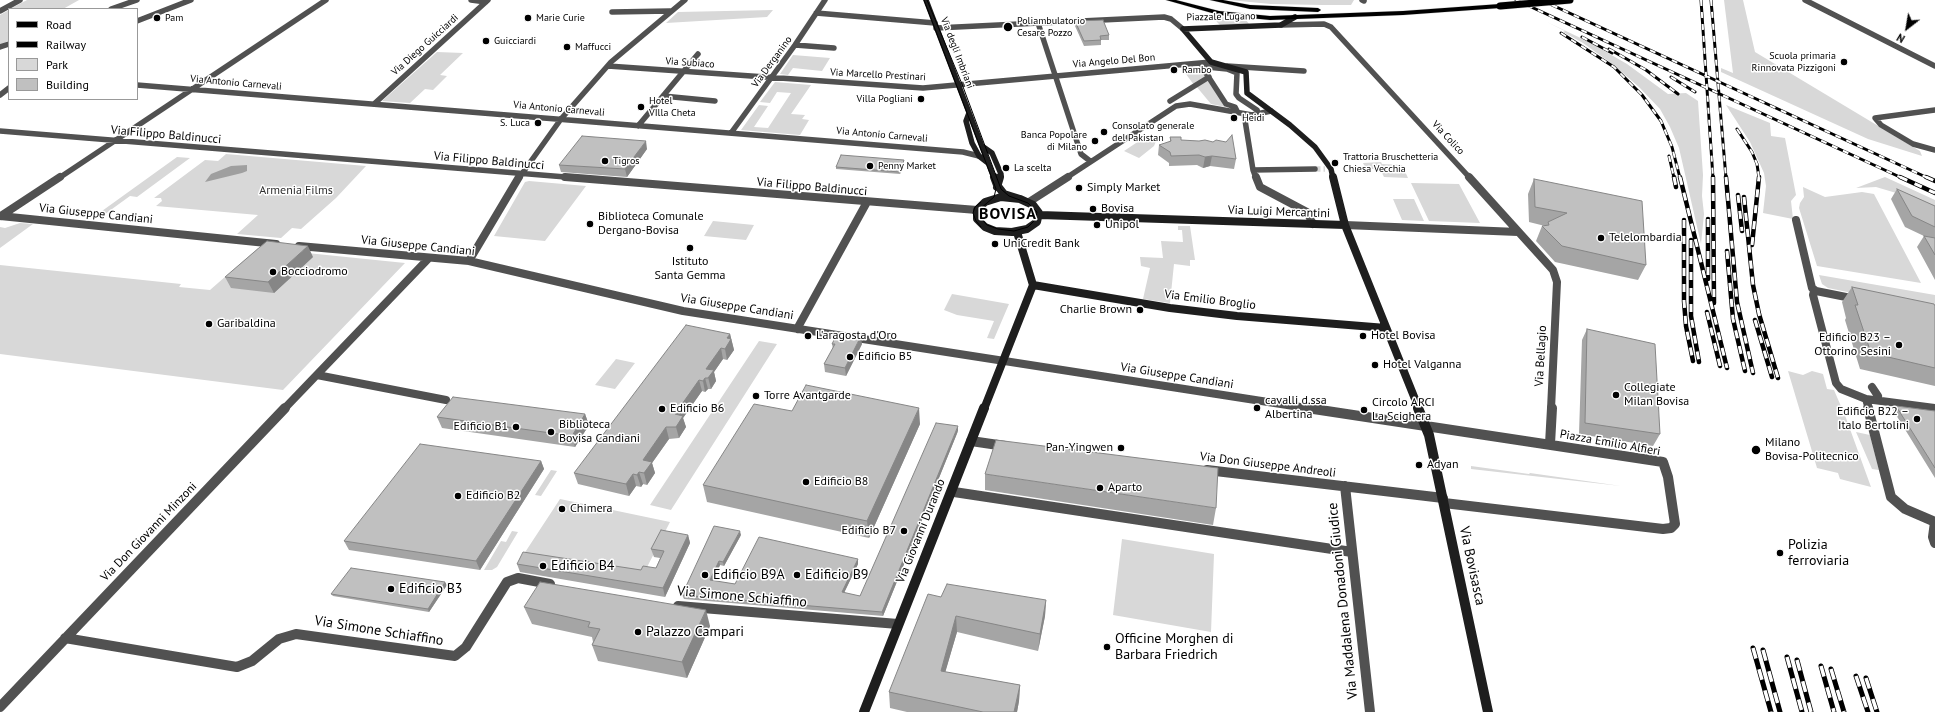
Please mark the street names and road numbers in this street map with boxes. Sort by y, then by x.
street label: Piazzale Lugano [1186,10,1256,24]
street label: Via Diego Guicciardi [389,12,461,78]
street label: Via degli Imbriani [938,16,976,90]
street label: Via Derganino [749,34,795,90]
street label: Via Angelo Del Bon [1072,51,1156,71]
street label: Via Subiaco [665,55,715,71]
street label: Via Marcello Prestinari [830,66,926,84]
street label: Via Antonio Carnevali [190,73,282,93]
street label: Via Antonio Carnevali [513,99,605,119]
street label: Via Colico [1429,119,1467,157]
street label: Via Filippo Baldinucci [110,123,222,147]
street label: Via Antonio Carnevali [836,125,928,145]
street label: Via Filippo Baldinucci [433,149,545,173]
street label: Via Filippo Baldinucci [756,175,868,199]
street label: Via Giuseppe Candiani [38,201,154,227]
street label: Via Luigi Mercantini [1228,203,1330,221]
street label: Via Giuseppe Candiani [360,233,476,259]
street label: Via Emilio Broglio [1163,287,1257,313]
street label: Via Giuseppe Candiani [679,291,795,323]
street label: Via Bellagio [1532,325,1550,387]
street label: Via Giuseppe Candiani [1119,360,1235,392]
street label: Piazza Emilio Alfieri [1559,427,1661,459]
street label: Via Don Giuseppe Andreoli [1199,450,1337,480]
street label: Via Giovanni Durando [894,477,948,585]
street label: Via Don Giovanni Minzoni [98,480,200,584]
street label: Via Maddalena Donadoni Giudice [1324,502,1362,700]
street label: Via Bovisasca [1455,525,1489,607]
street label: Via Simone Schiaffino [676,583,808,611]
street label: Via Simone Schiaffino [313,613,445,649]

